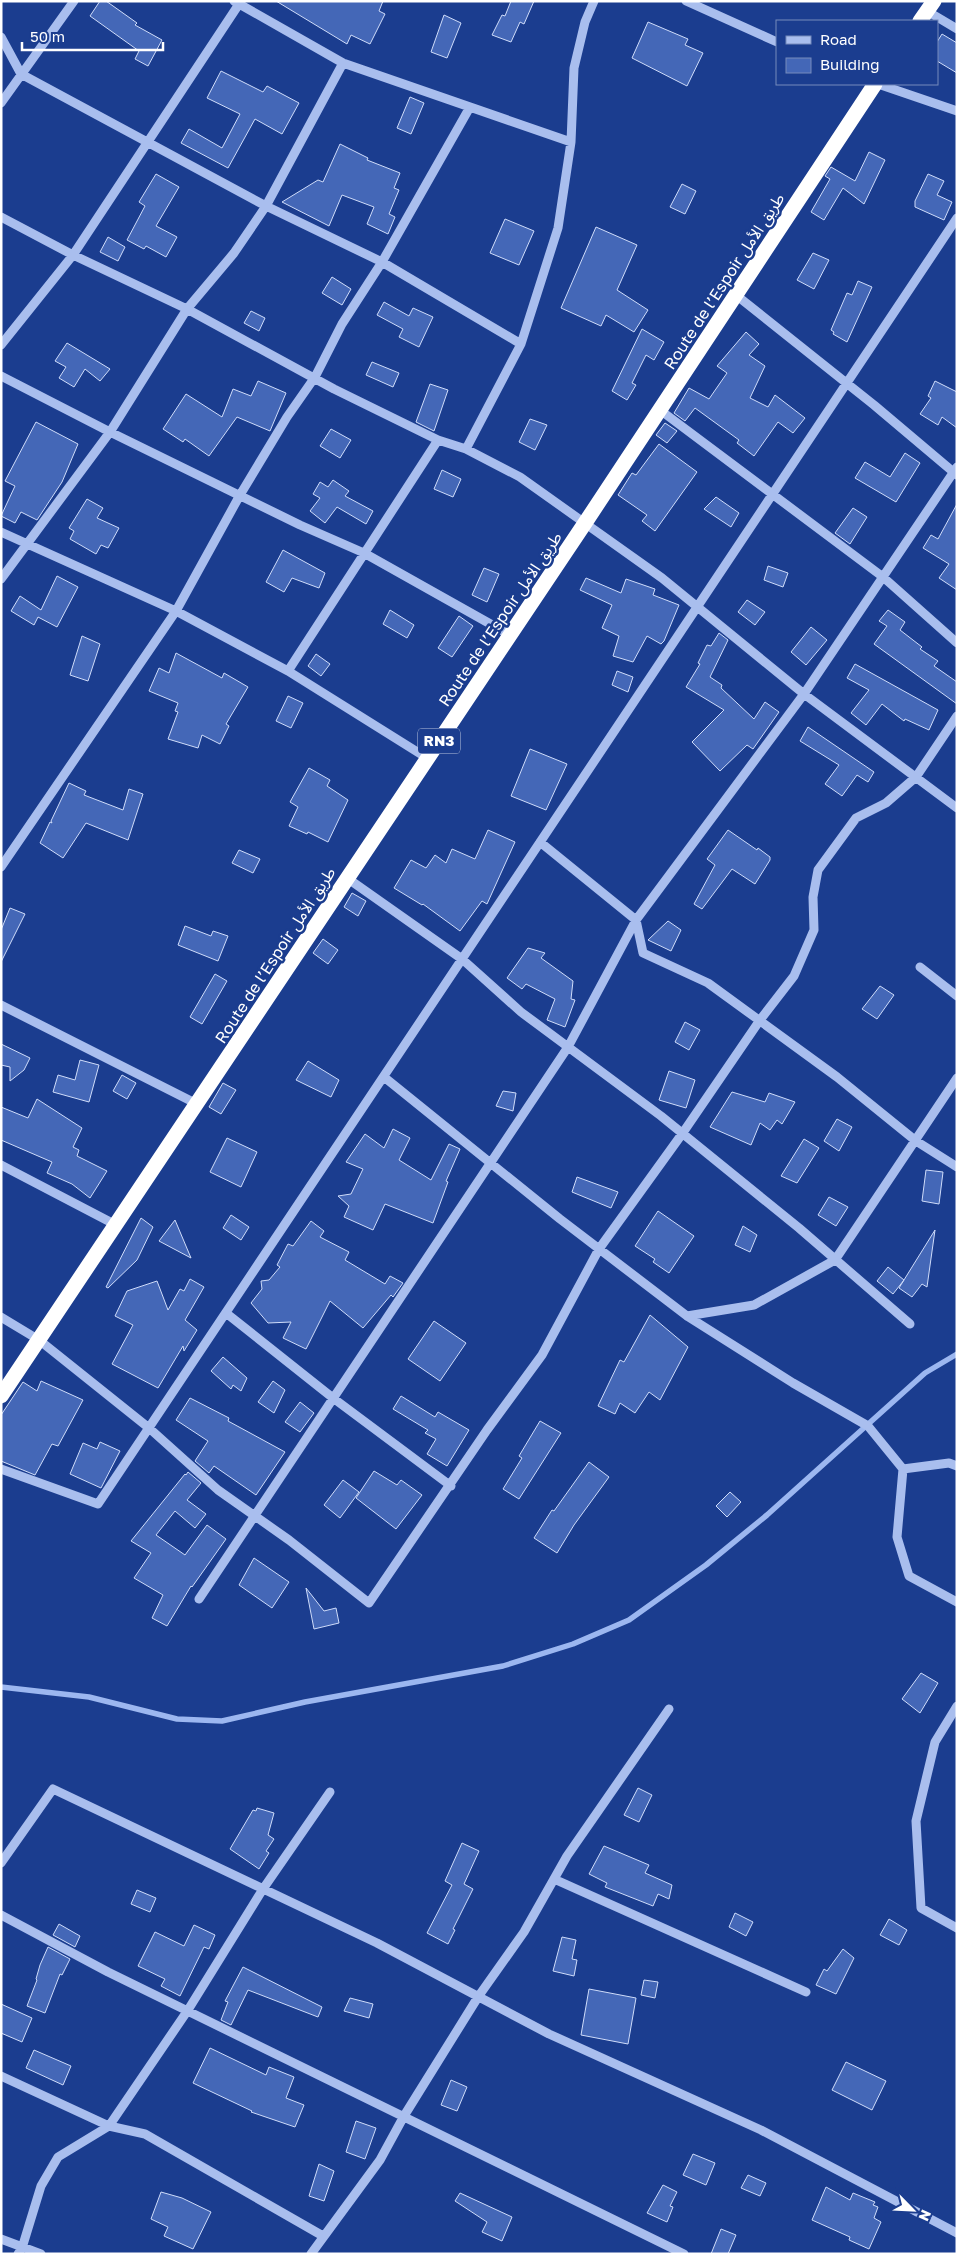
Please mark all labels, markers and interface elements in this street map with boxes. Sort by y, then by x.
scale bar [22,20,164,52]
legend [776,20,938,85]
text: 50 m [30,27,65,45]
text: Road [820,30,857,48]
text: Building [820,55,880,73]
street label: Route de l’Espoir طريق الأمل [659,189,789,373]
street label: Route de l’Espoir طريق الأمل [434,528,567,711]
road number: RN3 [418,728,460,754]
street label: Route de l’Espoir طريق الأمل [210,863,340,1047]
north arrow [888,2185,938,2235]
text: N [915,2207,935,2224]

